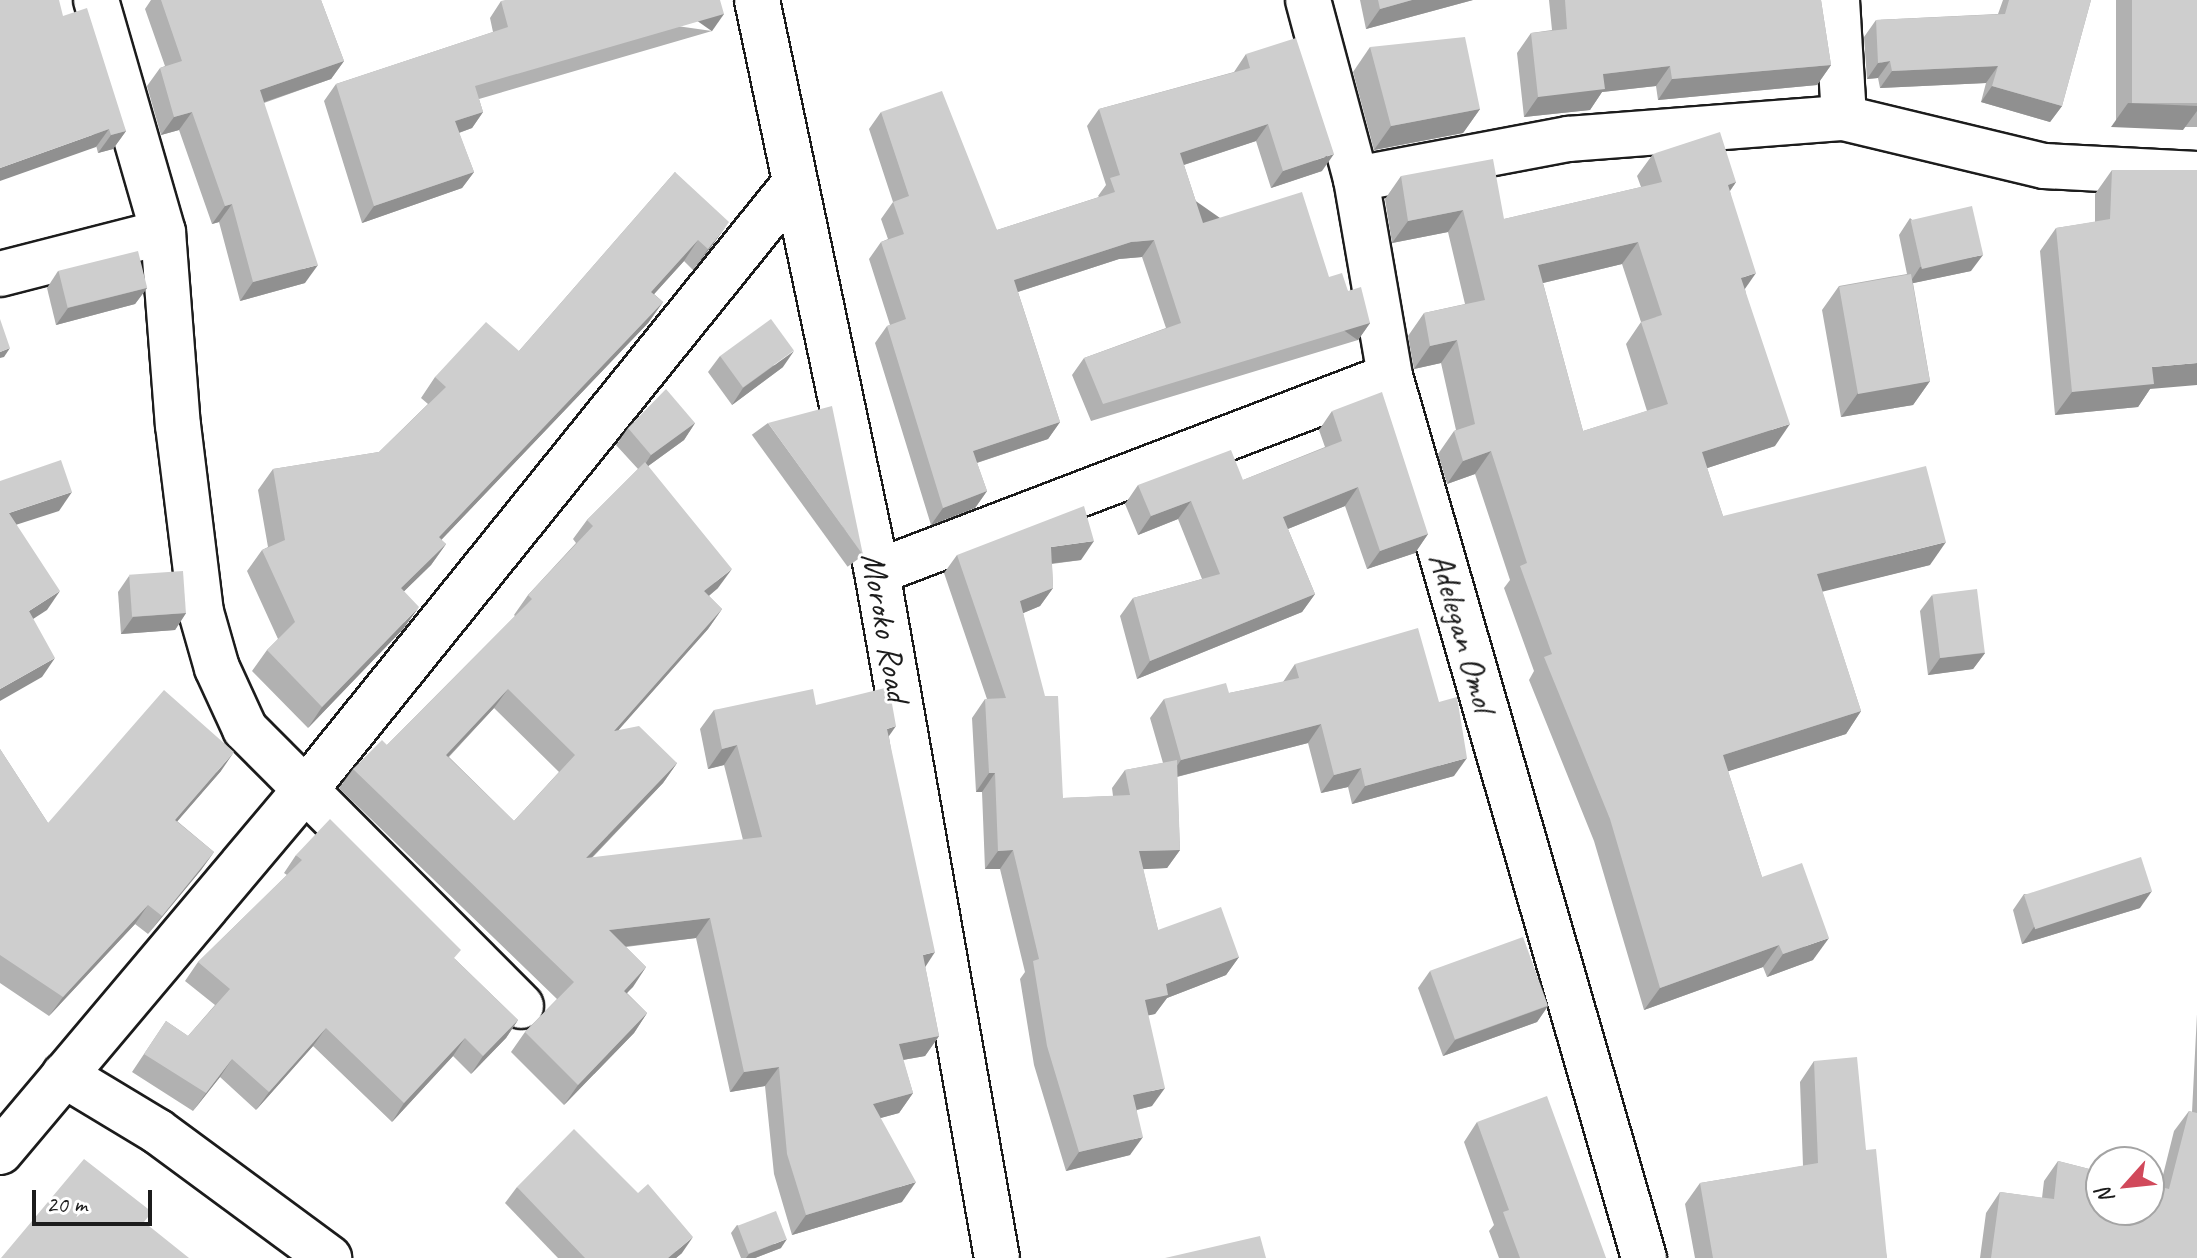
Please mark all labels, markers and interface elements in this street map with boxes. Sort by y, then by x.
street label: Adelegan Omol [1421,548,1505,716]
street label: Moroko Road [853,549,919,705]
north arrow [2085,1146,2165,1226]
scale bar [36,1174,156,1224]
text: N [2090,1184,2121,1208]
text: 20 m [46,1189,87,1219]

